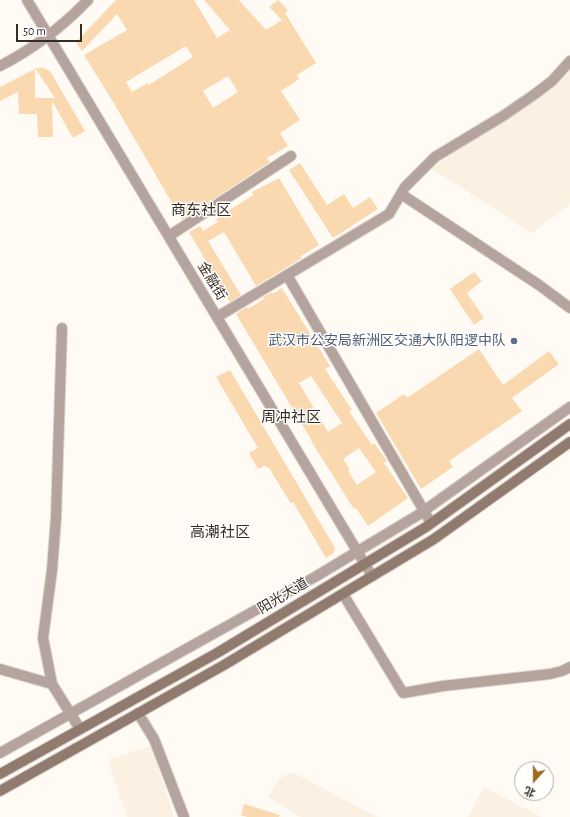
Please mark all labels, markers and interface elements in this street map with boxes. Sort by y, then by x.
scale bar [18,16,84,42]
text: 50 m [23,25,46,37]
district label: 商东社区 [171,201,231,219]
street label: 金融街 [194,259,230,303]
place label: 武汉市公安局新洲区交通大队阳逻中队 [268,333,506,349]
marker: 武汉市公安局新洲区交通大队阳逻中队 [509,336,519,346]
district label: 周冲社区 [261,408,321,426]
district label: 高潮社区 [190,523,250,541]
street label: 阳光大道 [255,574,311,618]
north arrow [514,761,554,801]
text: 北 [523,785,537,799]

